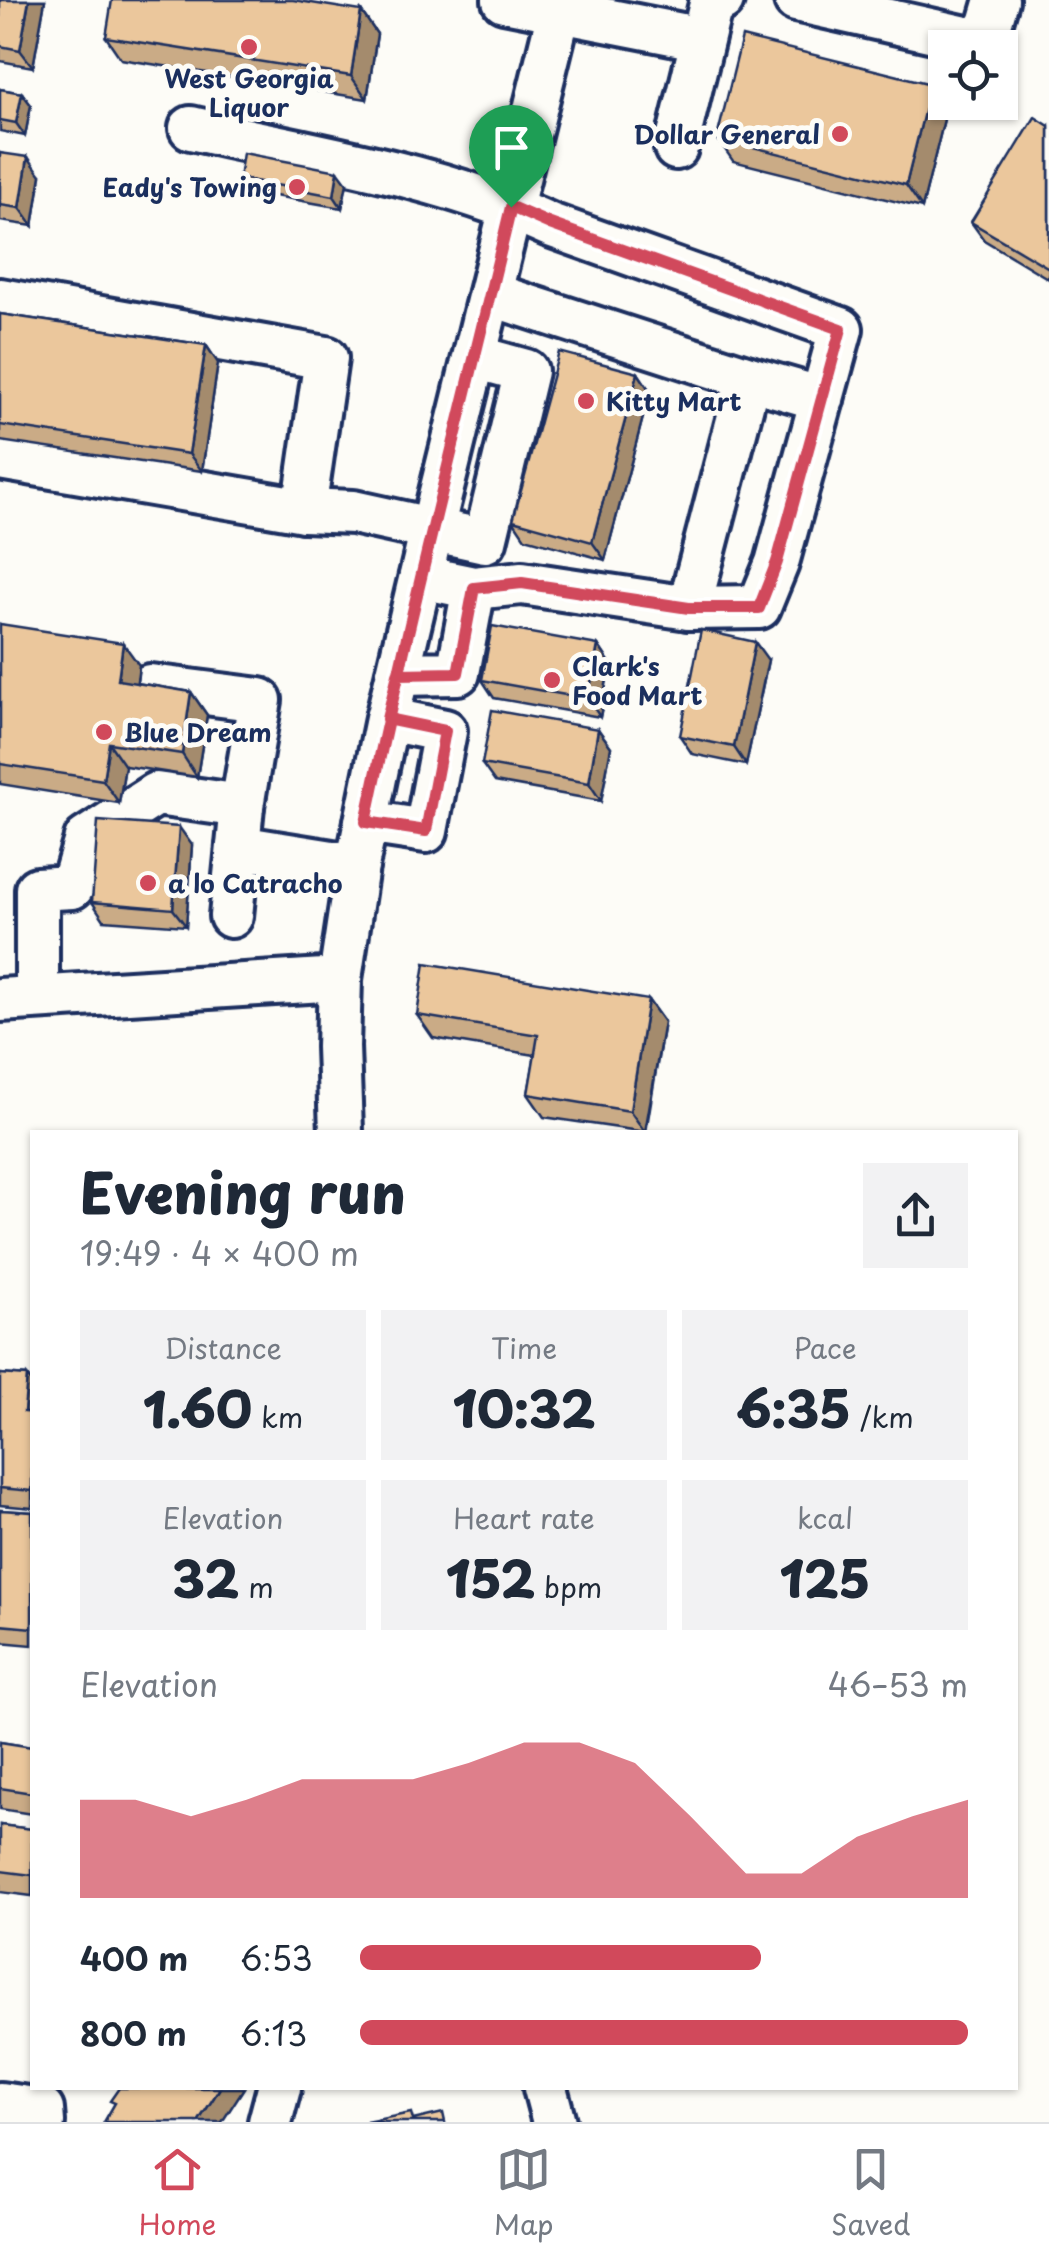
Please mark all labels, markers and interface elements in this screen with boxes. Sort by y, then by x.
map controls [928,30,1018,120]
button: locate [928,30,1018,120]
marker: West Georgia Liquor [238,36,260,58]
place label: West Georgia Liquor [164,59,334,126]
pin [469,105,554,208]
place label: Dollar General [634,115,820,153]
icon: arrive [484,120,539,175]
marker: Dollar General [829,123,851,145]
place label: Eady's Towing [103,168,277,206]
marker: Eady's Towing [286,176,308,198]
place label: Kitty Mart [606,382,742,420]
marker: Kitty Mart [575,390,597,412]
place label: Clark's Food Mart [572,647,703,714]
marker: Clark's Food Mart [541,669,563,691]
place label: Blue Dream [124,713,272,751]
marker: Blue Dream [93,721,115,743]
place label: a lo Catracho [168,864,343,902]
marker: a lo Catracho [137,872,159,894]
text: Evening run [80,1150,406,1233]
button: share [863,1163,968,1268]
text: 19:49 · 4 × 400 m [80,1229,359,1277]
text: Distance [164,1326,282,1369]
text: Time [491,1326,557,1369]
text: Pace [793,1326,857,1369]
text: 1.60 [143,1369,252,1445]
text: 10:32 [452,1369,596,1445]
text: 6:35 [736,1369,851,1445]
text: km [252,1395,303,1438]
text: /km [851,1395,914,1438]
text: Elevation [163,1496,283,1539]
text: Heart rate [453,1496,595,1539]
text: kcal [797,1496,853,1539]
text: 32 [172,1539,239,1615]
text: 152 [446,1539,535,1615]
text: 125 [780,1539,870,1615]
text: m [239,1565,274,1608]
text: bpm [535,1565,602,1608]
text: Elevation [80,1660,218,1708]
text: 46–53 m [828,1660,968,1708]
text: 400 m [80,1934,188,1982]
text: 6:53 [240,1934,313,1982]
text: 800 m [80,2009,187,2057]
text: 6:13 [240,2009,307,2057]
tab: Home [139,2142,216,2245]
tab: Map [494,2142,554,2245]
tab: Saved [831,2142,910,2245]

